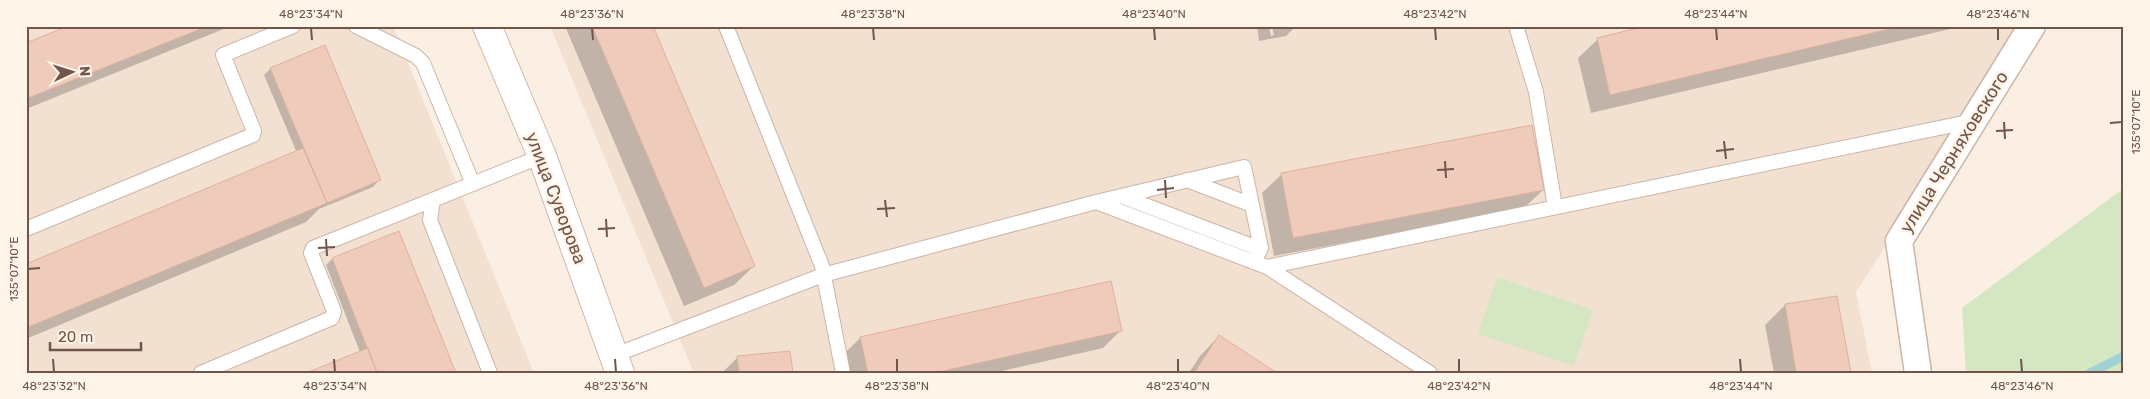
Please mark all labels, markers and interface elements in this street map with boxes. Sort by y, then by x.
text: 48°23'34"N [279,7,343,21]
text: 48°23'36"N [560,7,624,21]
text: 48°23'38"N [841,7,905,21]
text: 48°23'40"N [1122,7,1186,21]
text: 48°23'42"N [1403,7,1467,21]
text: 48°23'44"N [1684,7,1748,21]
text: 48°23'46"N [1966,7,2030,21]
north arrow [48,48,98,98]
text: N [76,66,93,77]
street label: улица Черняховского [1895,67,2013,237]
text: 135°07'10"E [2129,89,2143,155]
street label: улица Суворова [521,129,591,267]
text: 135°07'10"E [7,236,21,302]
scale bar [50,319,141,351]
text: 20 m [58,328,93,346]
text: 48°23'32"N [22,379,86,393]
text: 48°23'34"N [303,379,367,393]
text: 48°23'36"N [584,379,648,393]
text: 48°23'38"N [865,379,929,393]
text: 48°23'40"N [1146,379,1210,393]
text: 48°23'42"N [1427,379,1491,393]
text: 48°23'44"N [1709,379,1773,393]
text: 48°23'46"N [1990,379,2054,393]

